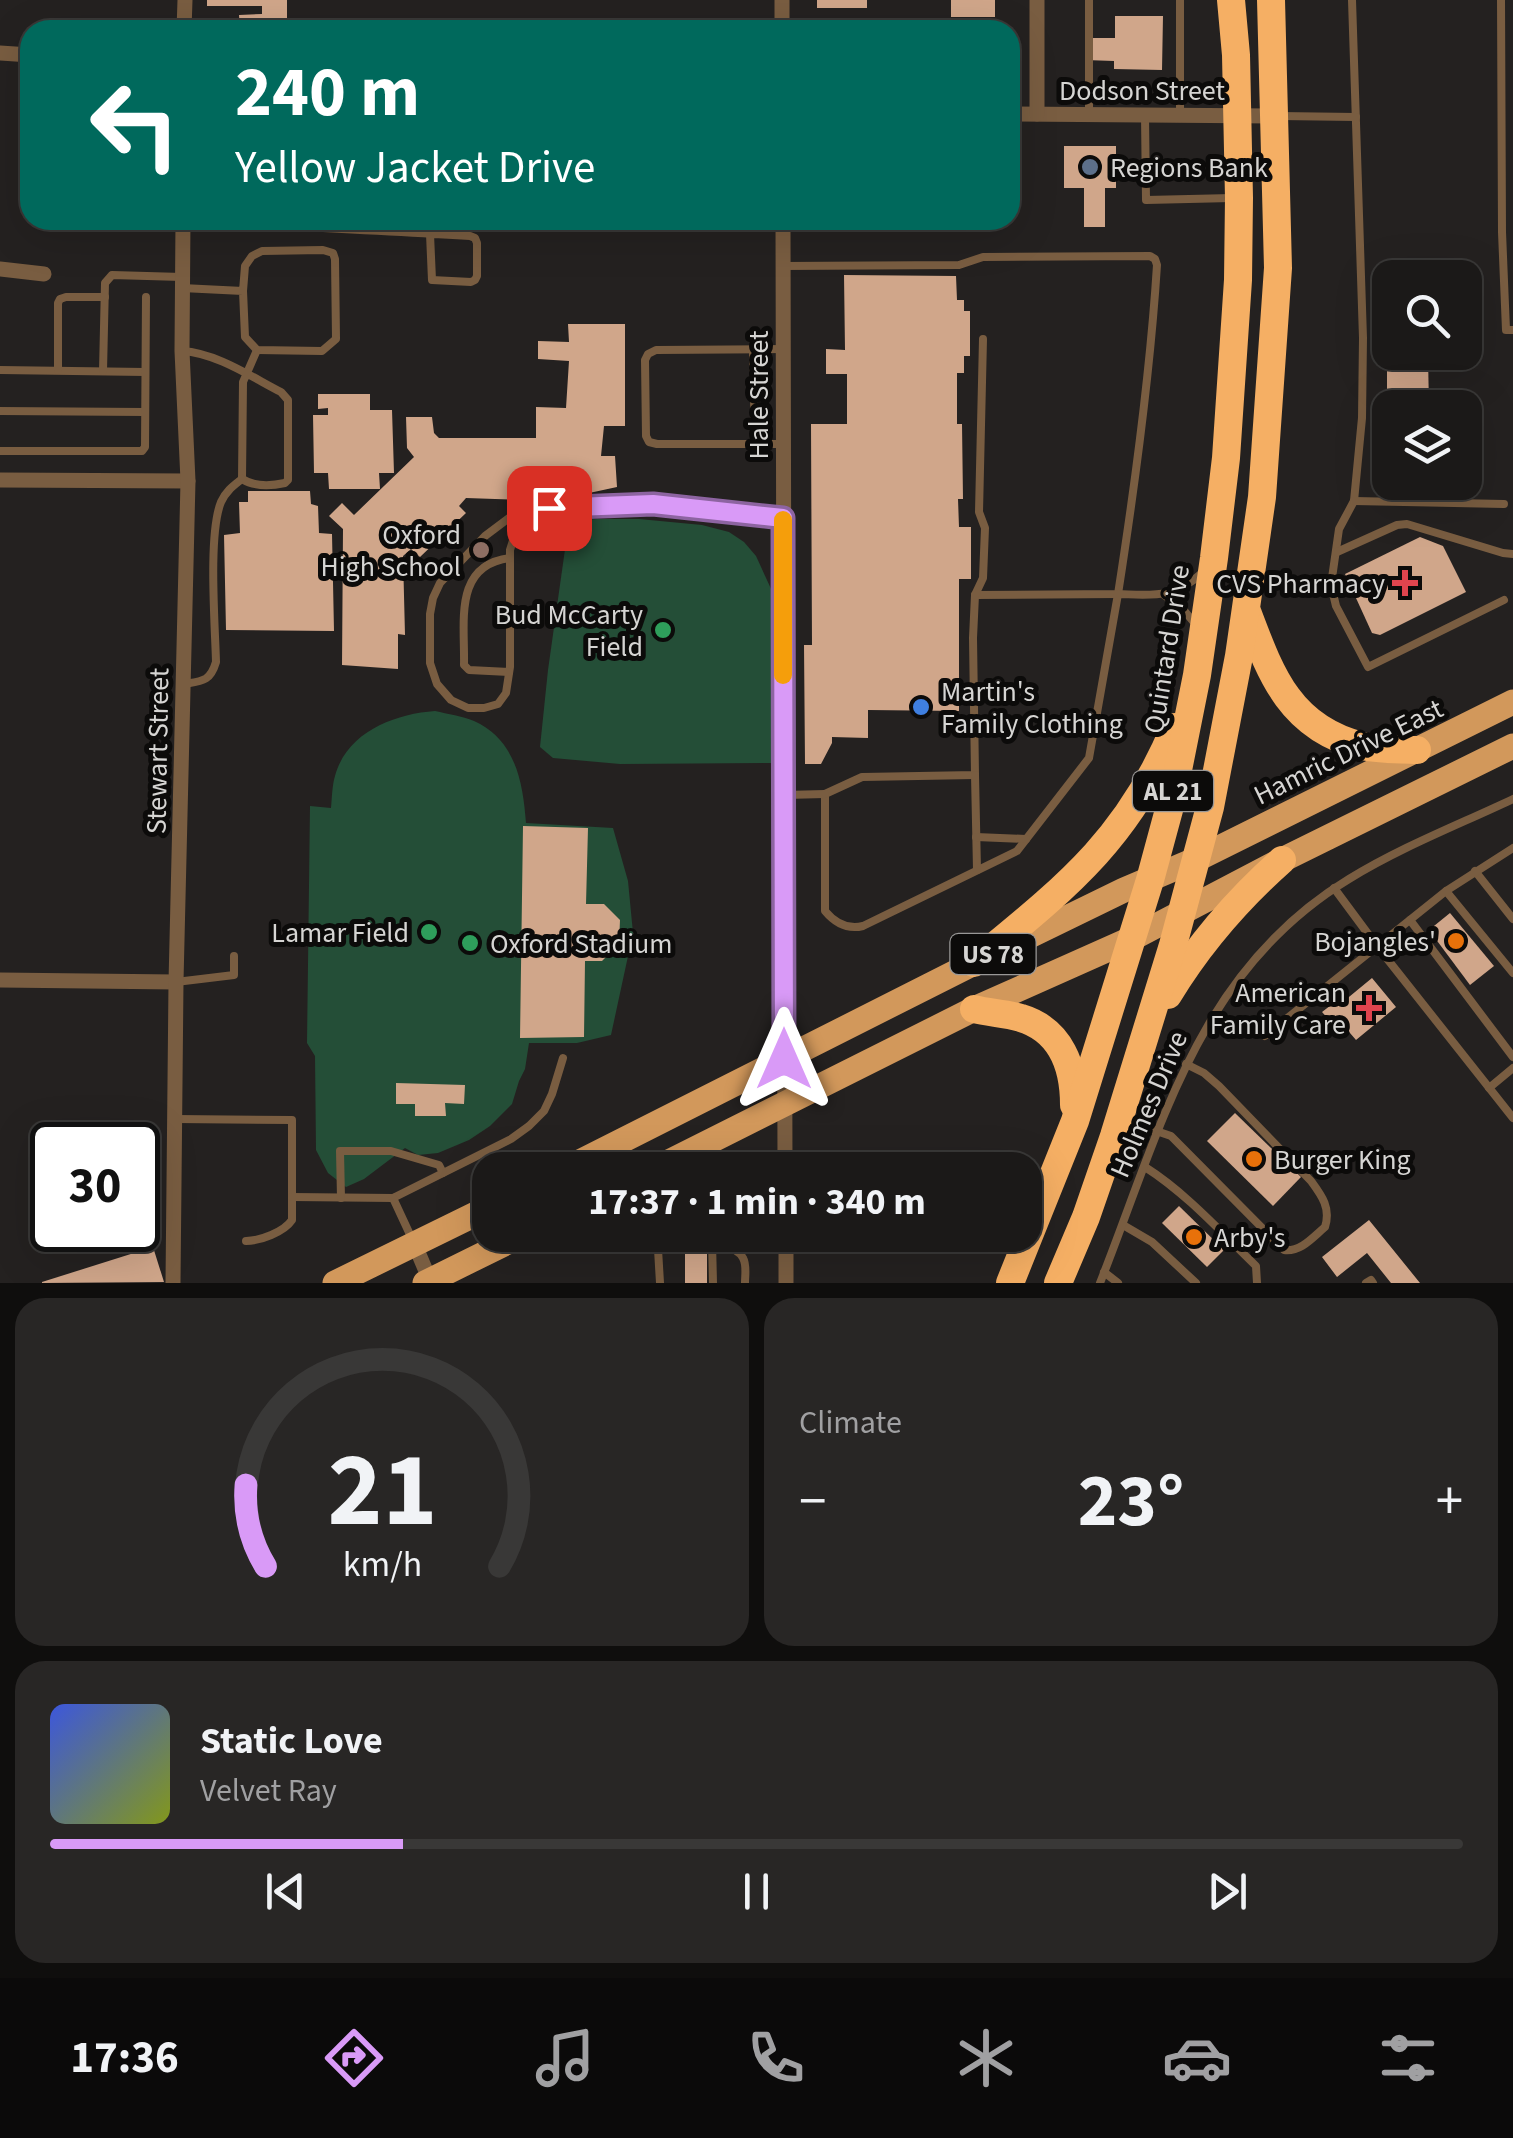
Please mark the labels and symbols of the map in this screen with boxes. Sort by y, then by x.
street label: Dodson Street [1059,71,1225,111]
place label: Regions Bank [1110,148,1268,188]
marker: Regions Bank [1079,156,1101,178]
street label: Hale Street [739,330,779,460]
pin [507,466,592,551]
place label: Oxford High School [320,515,461,587]
marker: Oxford High School [470,539,492,561]
street label: Quintard Drive [1134,562,1200,736]
place label: CVS Pharmacy [1216,564,1385,604]
marker: CVS Pharmacy [1394,572,1416,594]
place label: Bud McCarty Field [495,595,643,667]
marker: Bud McCarty Field [652,619,674,641]
street label: Stewart Street [137,667,179,835]
place label: Martin's Family Clothing [941,672,1123,744]
street label: Hamric Drive East [1247,688,1450,815]
marker: Martin's Family Clothing [910,696,932,718]
road number: AL 21 [1133,771,1213,811]
place label: Lamar Field [271,913,409,953]
marker: Lamar Field [418,921,440,943]
place label: Bojangles' [1314,922,1436,962]
place label: Oxford Stadium [490,924,673,964]
marker: Bojangles' [1445,930,1467,952]
marker: Oxford Stadium [459,932,481,954]
road number: US 78 [950,934,1036,974]
place label: American Family Care [1210,973,1346,1045]
marker: American Family Care [1356,995,1382,1021]
position arrow [732,1007,836,1111]
street label: Holmes Drive [1100,1025,1198,1184]
speed limit sign: 30 [30,1122,160,1252]
place label: Burger King [1274,1140,1411,1180]
marker: Burger King [1243,1148,1265,1170]
place label: Arby's [1214,1218,1286,1258]
marker: Arby's [1183,1226,1205,1248]

